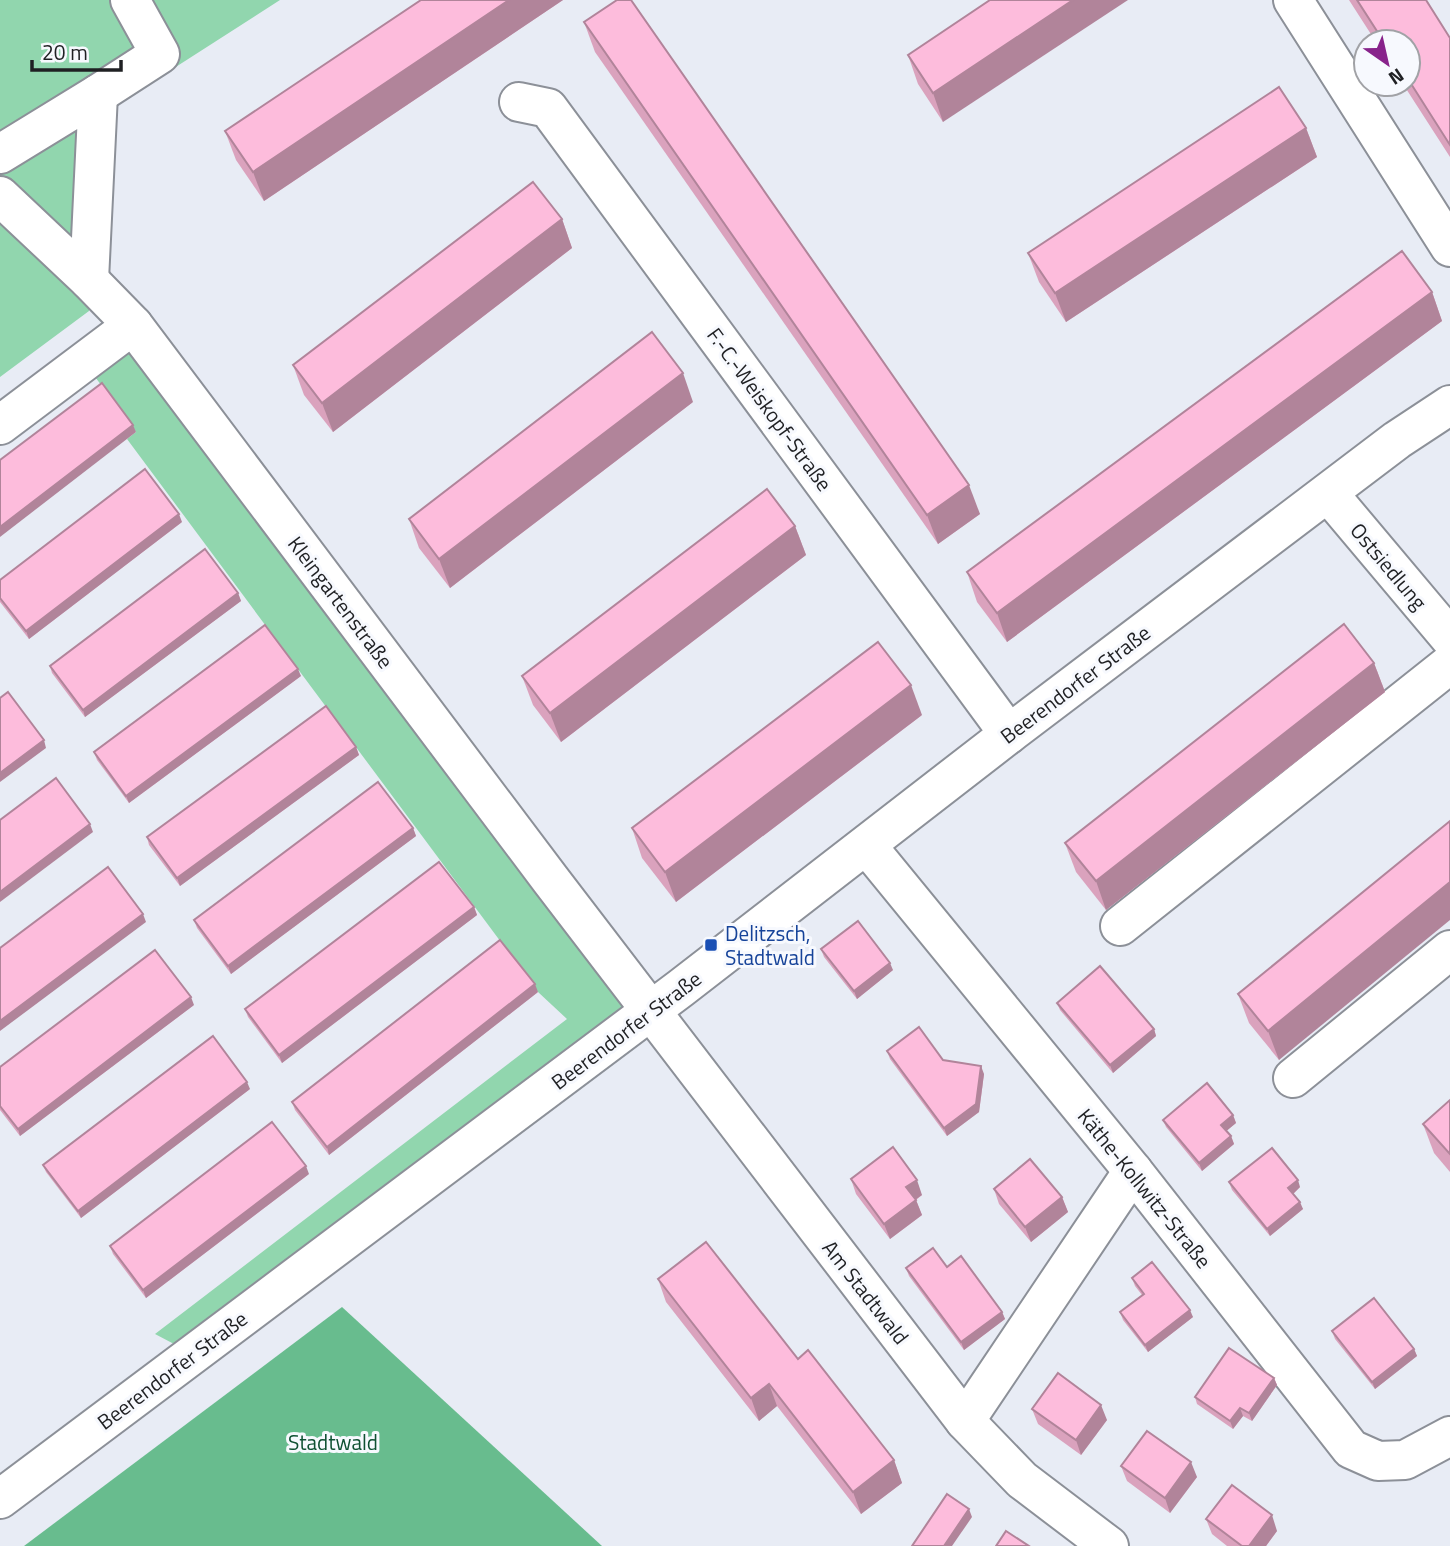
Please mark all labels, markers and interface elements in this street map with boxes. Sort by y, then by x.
scale bar [32,28,121,72]
north arrow [1352,28,1422,98]
text: 20 m [42,36,88,68]
text: N [1383,62,1410,93]
street label: F.-C.-Weiskopf-Straße [700,321,840,497]
street label: Ostsiedlung [1343,515,1435,617]
street label: Kleingartenstraße [280,529,402,675]
street label: Beerendorfer Straße [993,617,1157,751]
place label: Delitzsch, Stadtwald [725,917,815,973]
marker: Delitzsch, Stadtwald [703,937,719,953]
street label: Beerendorfer Straße [544,963,708,1097]
street label: Käthe-Kollwitz-Straße [1070,1101,1220,1275]
street label: Am Stadtwald [815,1233,917,1351]
street label: Beerendorfer Straße [90,1303,254,1437]
park label: Stadtwald [288,1426,378,1458]

